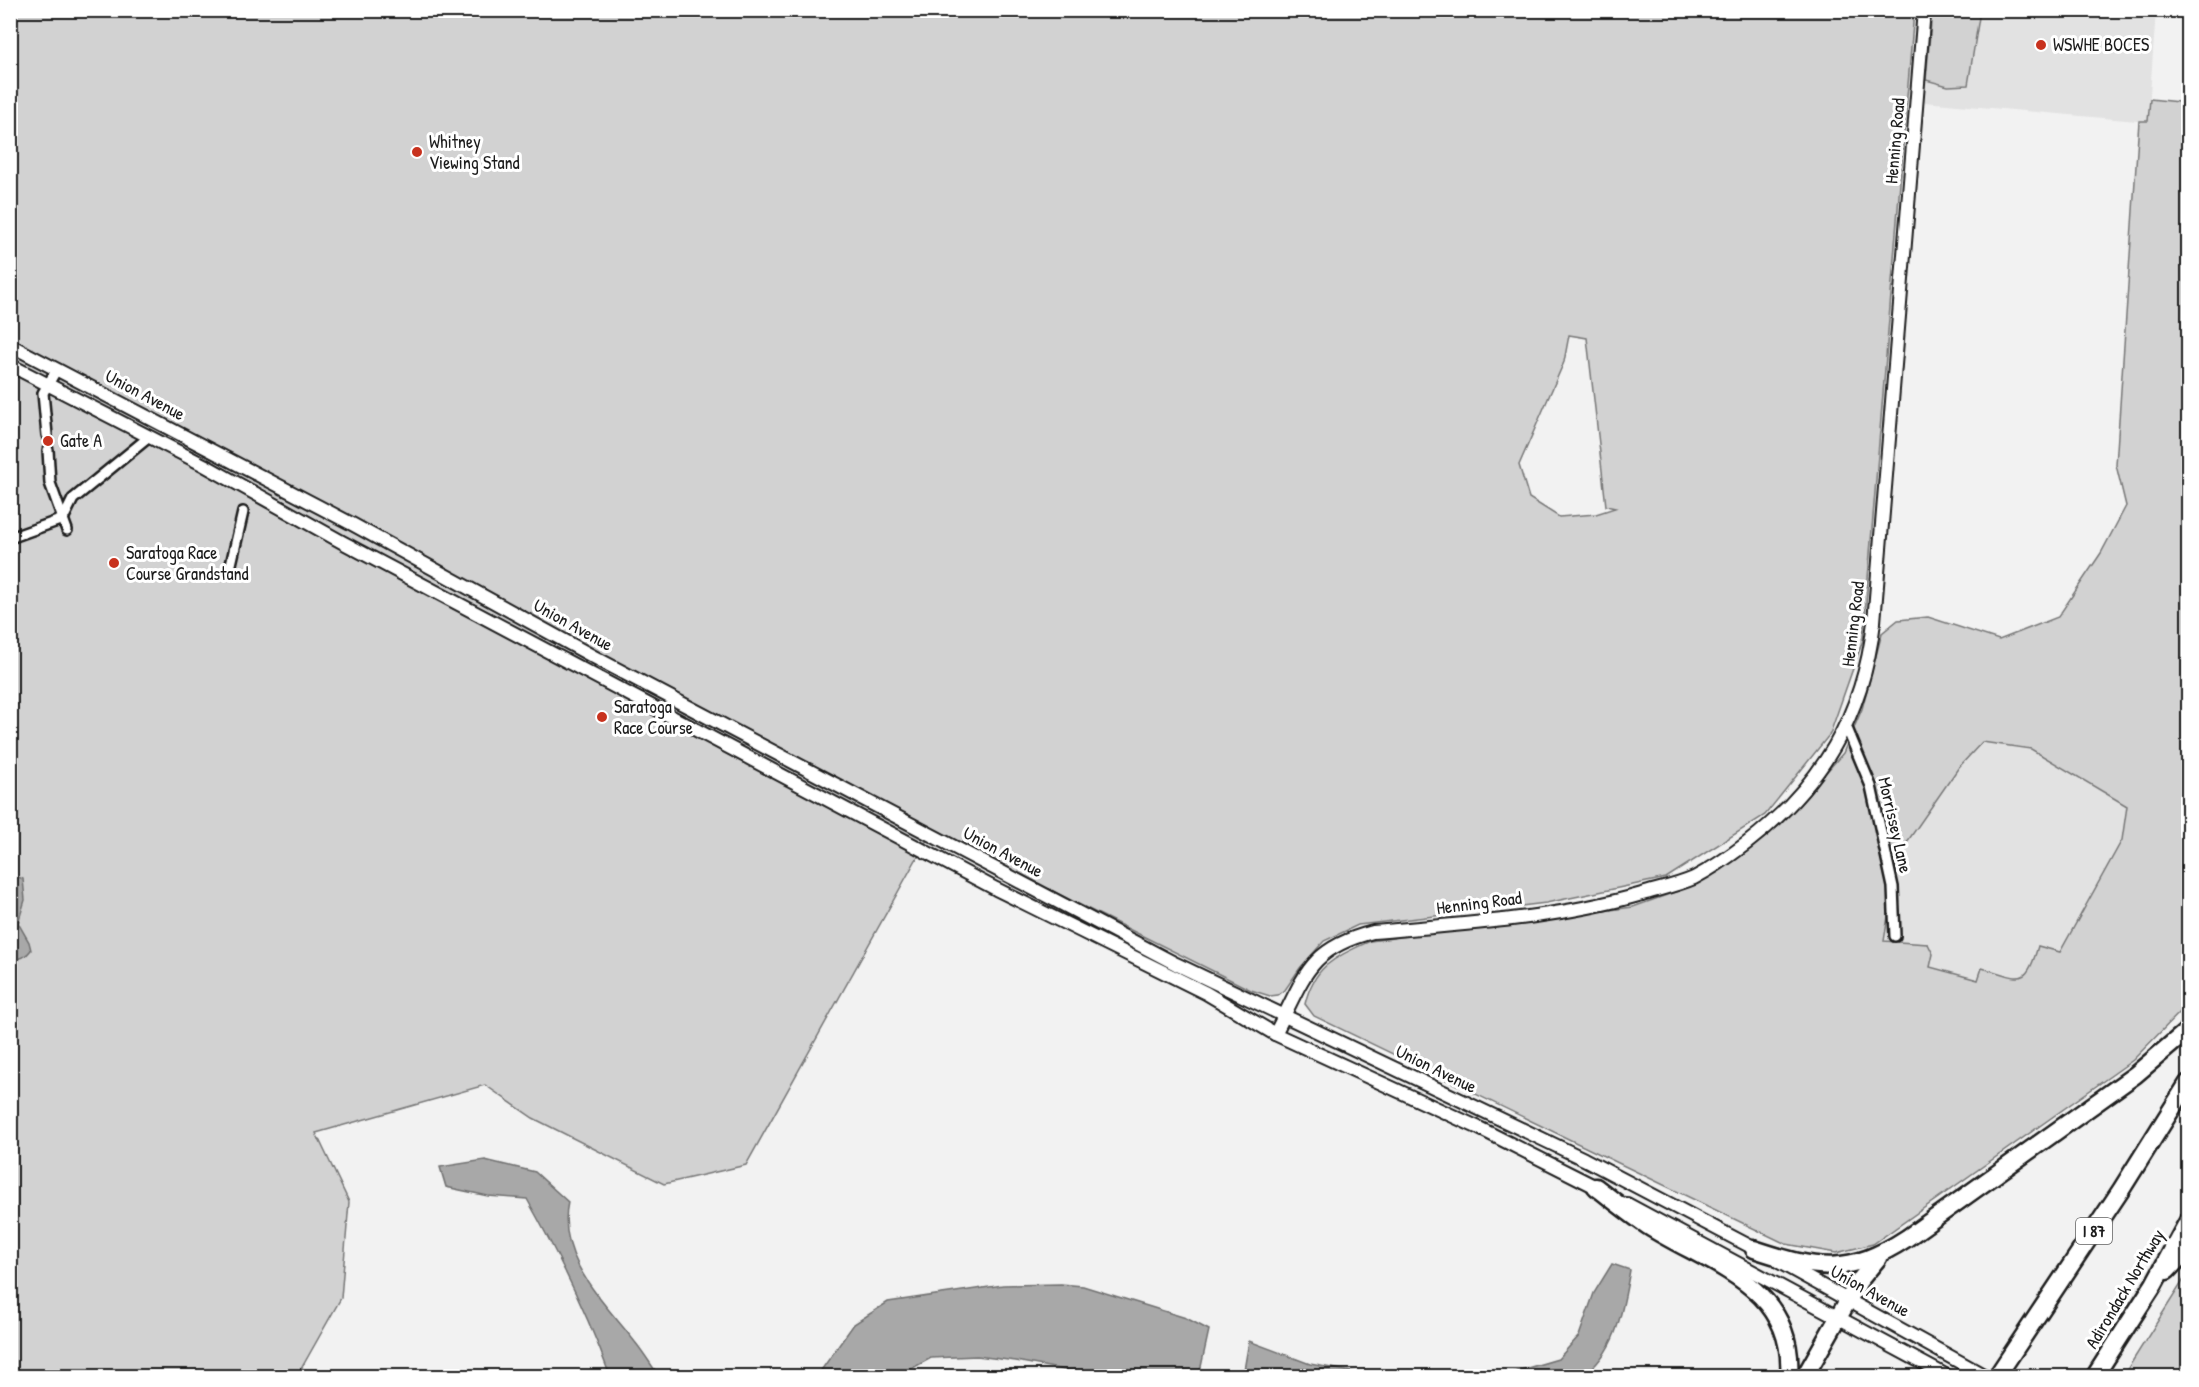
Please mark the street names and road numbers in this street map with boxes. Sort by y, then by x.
street label: Henning Road [1878,97,1911,185]
street label: Union Avenue [101,363,190,426]
street label: Henning Road [1835,580,1870,668]
street label: Union Avenue [529,592,617,657]
street label: Morrissey Lane [1872,774,1919,875]
street label: Union Avenue [959,820,1048,883]
street label: Henning Road [1435,885,1523,920]
street label: Union Avenue [1392,1038,1481,1099]
road number: I 87 [2076,1218,2112,1244]
street label: Adirondack Northway [2079,1224,2170,1353]
street label: Union Avenue [1826,1258,1914,1323]

